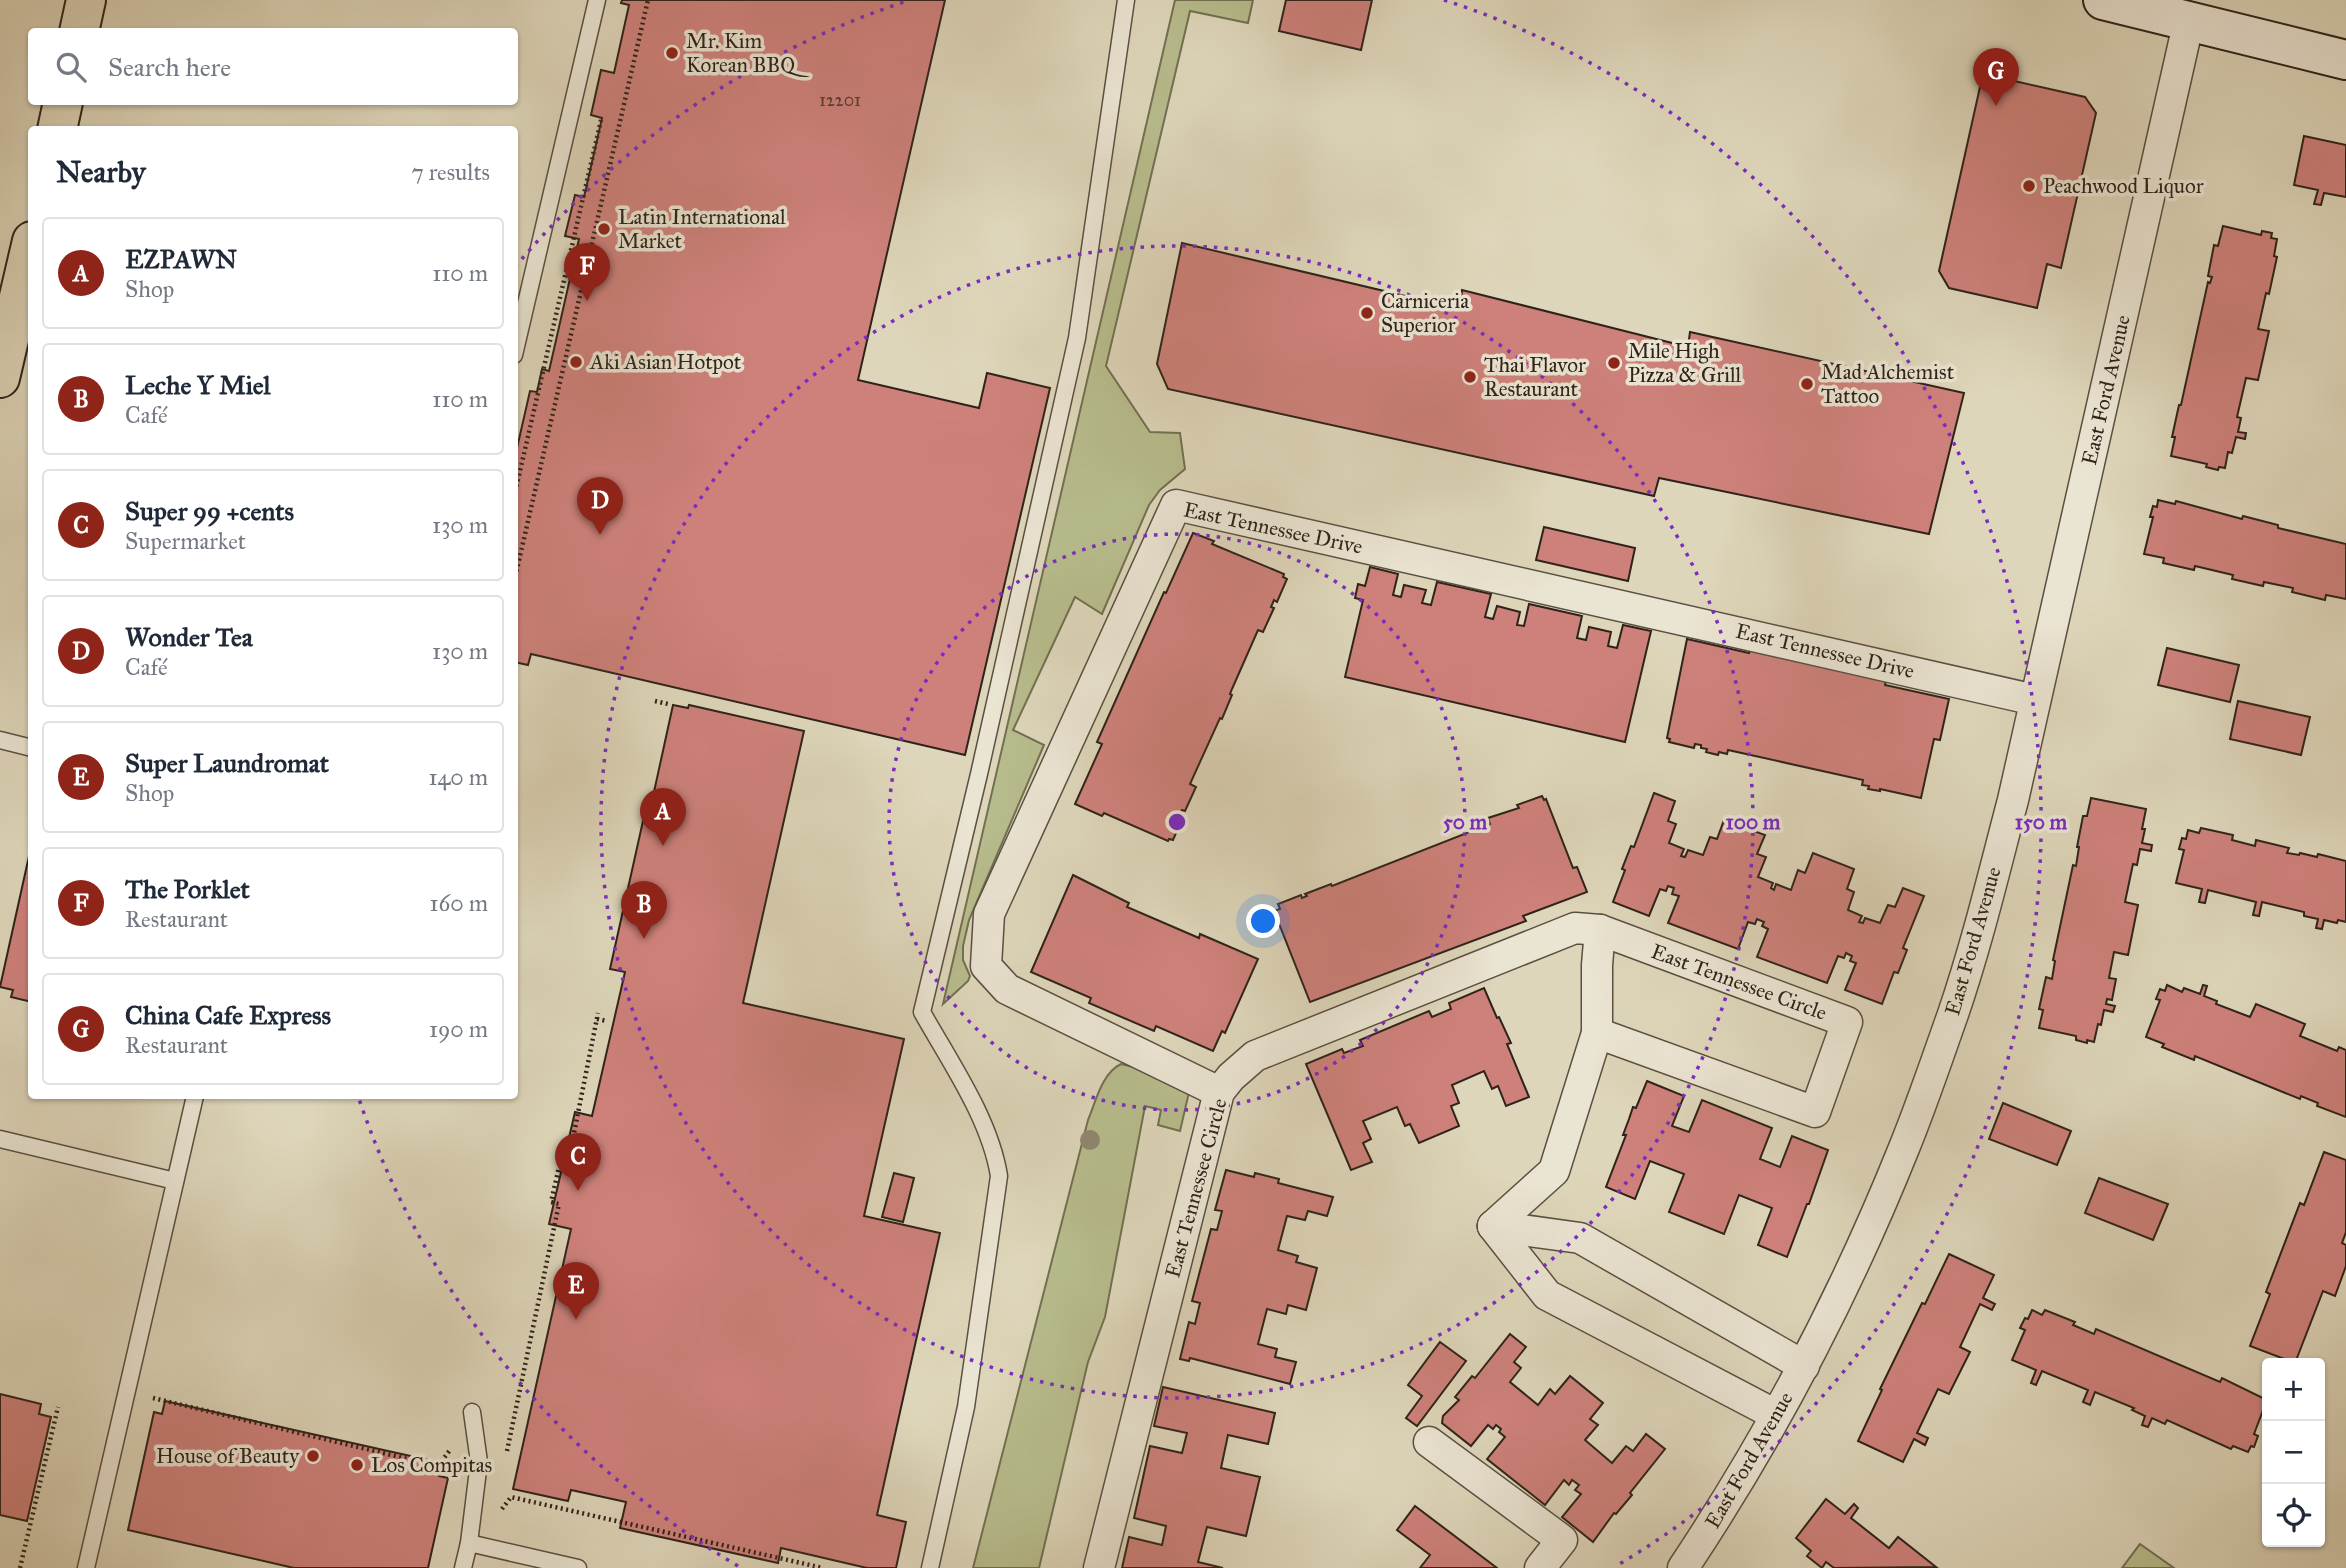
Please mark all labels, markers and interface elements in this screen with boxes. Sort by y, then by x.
search box [28,28,518,105]
place label: Mr. Kim Korean BBQ [686,28,810,78]
marker: Mr. Kim Korean BBQ [664,45,680,61]
icon: search [52,48,90,86]
pin: G [1973,48,2019,106]
text: Search here [108,51,231,83]
house number: 12201 [819,89,861,111]
text: Nearby [56,154,146,190]
text: 7 results [411,158,490,186]
place label: Peachwood Liquor [2043,173,2204,199]
marker: Peachwood Liquor [2021,178,2037,194]
place label: Latin International Market [618,204,786,254]
marker: Latin International Market [596,221,612,237]
text: EZPAWN [125,243,237,275]
pin: F [564,243,610,301]
text: A [73,259,89,287]
text: 110 m [432,259,488,287]
text: Shop [125,275,174,303]
place label: Carniceria Superior [1381,288,1469,338]
marker: Carniceria Superior [1359,305,1375,321]
street label: East Ford Avenue [2076,312,2136,468]
place label: Mile High Pizza & Grill [1628,338,1742,388]
place label: Aki Asian Hotpot [589,349,742,375]
place label: Thai Flavor Restaurant [1484,352,1586,402]
marker: Aki Asian Hotpot [568,354,584,370]
marker: Mile High Pizza & Grill [1606,355,1622,371]
place label: Mad Alchemist Tattoo [1821,359,1955,409]
text: Leche Y Miel [125,369,271,401]
marker: Thai Flavor Restaurant [1462,369,1478,385]
marker: Mad Alchemist Tattoo [1799,376,1815,392]
text: B [73,385,89,413]
text: 110 m [432,385,488,413]
text: Café [125,401,168,429]
pin: D [577,477,623,535]
text: Super 99 +cents [125,495,294,527]
street label: East Tennessee Drive [1181,496,1365,560]
text: C [73,511,89,539]
text: 130 m [432,511,488,539]
text: Supermarket [125,527,246,555]
street label: East Tennessee Drive [1733,618,1917,684]
text: Wonder Tea [125,621,253,653]
text: D [72,637,90,665]
text: 130 m [432,637,488,665]
text: Café [125,653,168,681]
text: Super Laundromat [125,747,329,779]
text: E [73,763,89,791]
text: 140 m [428,763,488,791]
text: Shop [125,779,174,807]
pin: A [640,788,686,846]
text: 50 m [1443,809,1487,835]
text: 100 m [1726,809,1781,835]
text: 150 m [2015,809,2067,835]
centre of rings [1165,810,1189,834]
street label: East Ford Avenue [1939,863,2007,1018]
text: The Porklet [125,873,250,905]
pin: B [621,881,667,939]
text: F [73,889,89,917]
text: 160 m [430,889,488,917]
your location [1246,904,1280,938]
text: Restaurant [125,905,228,933]
street label: East Tennessee Circle [1648,938,1831,1026]
text: China Cafe Express [125,999,331,1031]
text: G [73,1015,89,1043]
text: 190 m [429,1015,488,1043]
text: Restaurant [125,1031,228,1059]
street label: East Tennessee Circle [1160,1095,1233,1281]
pin: C [555,1133,601,1191]
pin: E [553,1262,599,1320]
map controls [2262,1358,2325,1547]
button: + [2262,1358,2325,1421]
street label: East Ford Avenue [1699,1387,1799,1533]
button: − [2262,1421,2325,1484]
place label: House of Beauty [156,1443,300,1469]
marker: House of Beauty [305,1448,321,1464]
place label: Los Compitas [371,1452,492,1478]
marker: Los Compitas [349,1457,365,1473]
button: locate [2262,1484,2325,1547]

